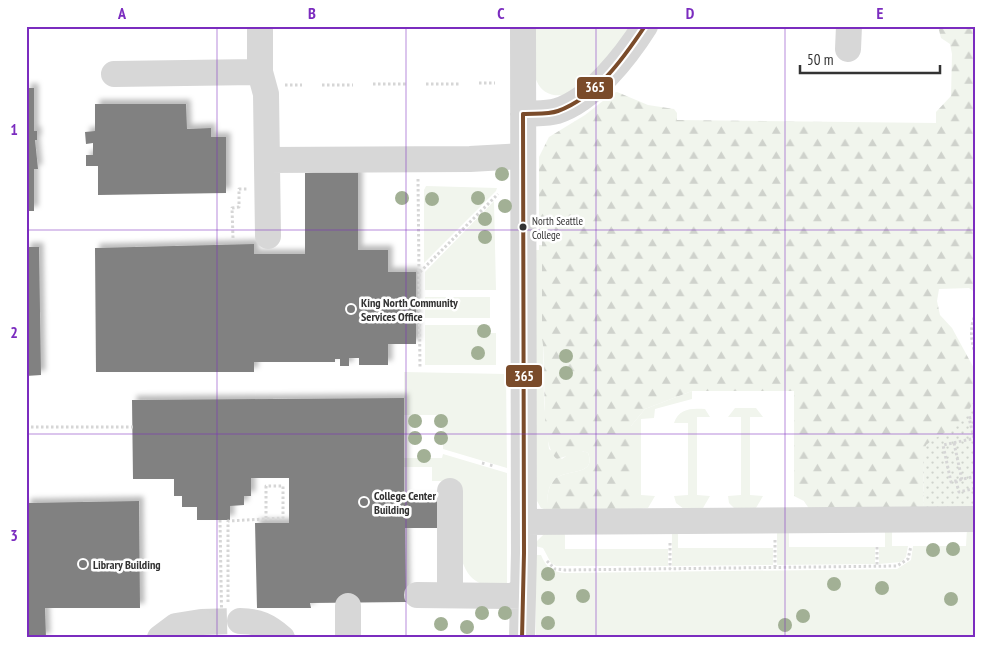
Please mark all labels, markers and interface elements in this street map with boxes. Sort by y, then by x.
text: A [117,3,127,23]
text: B [308,3,316,23]
text: C [497,3,505,23]
text: D [686,3,695,23]
text: E [877,3,884,23]
scale bar [800,42,940,74]
text: 50 m [807,50,833,69]
line badge: 365 [576,76,614,100]
text: 365 [585,78,605,96]
text: 1 [10,119,18,139]
place label: North Seattle College [532,214,583,242]
marker: North Seattle College [518,222,528,232]
place label: King North Community Services Office [361,295,458,324]
marker: King North Community Services Office [345,303,357,315]
text: 2 [10,322,18,342]
line badge: 365 [505,364,543,388]
text: 365 [514,367,534,385]
place label: College Center Building [374,488,437,517]
marker: College Center Building [358,496,370,508]
text: 3 [10,525,18,545]
place label: Library Building [93,557,161,572]
marker: Library Building [77,558,89,570]

